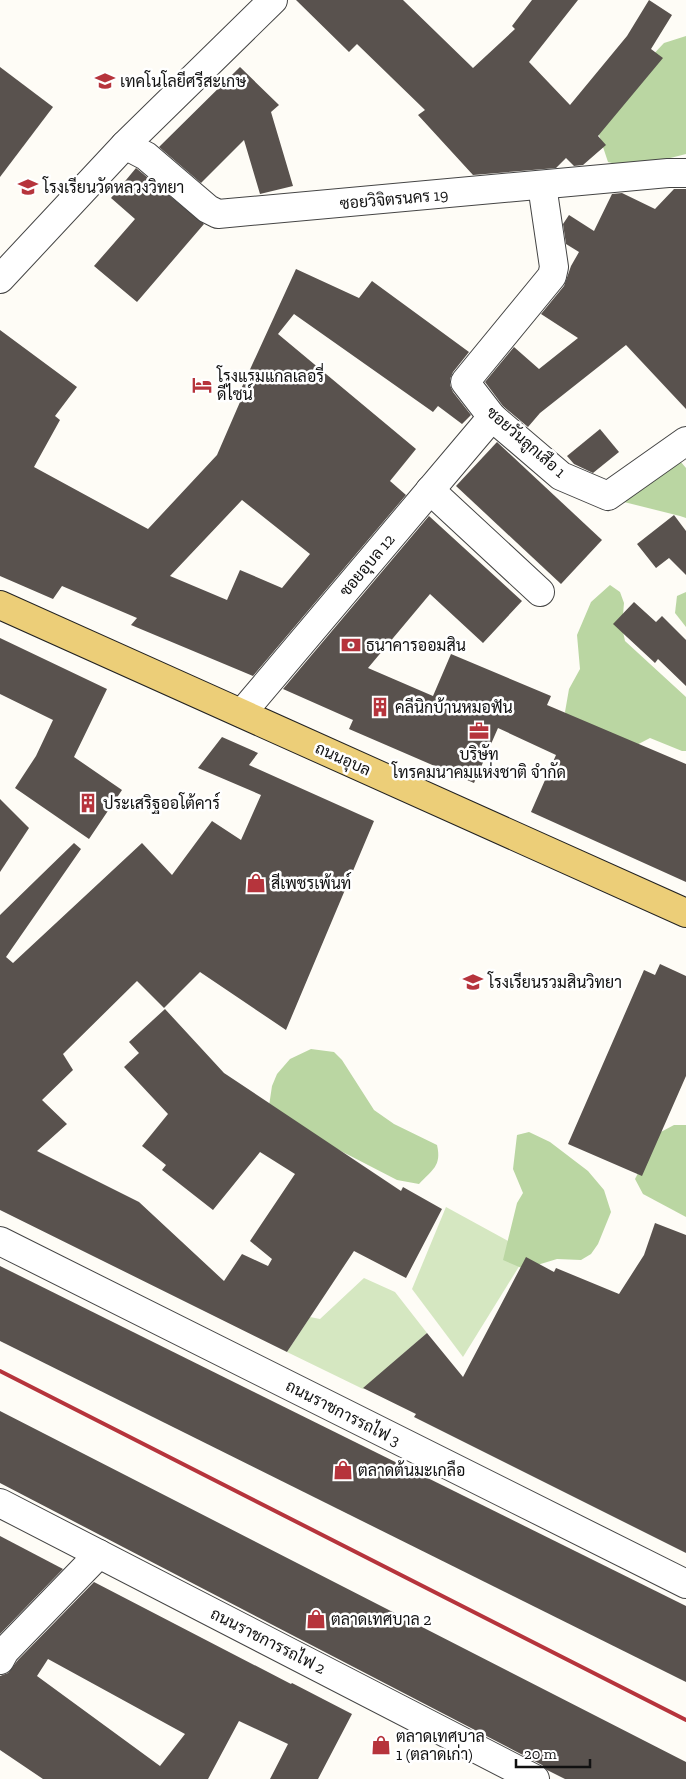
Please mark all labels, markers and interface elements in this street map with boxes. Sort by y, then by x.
school or university icon: เทคโนโลยีศรีสะเกษ [94,70,116,92]
place label: เทคโนโลยีศรีสะเกษ [120,70,246,91]
school or university icon: โรงเรียนวัดหลวงวิทยา [17,176,39,198]
place label: โรงเรียนวัดหลวงวิทยา [42,176,184,197]
street label: ซอยวิจิตรนคร 19 [339,185,449,213]
place label: โรงแรมแกลเลอรี่ ดีไซน์ [216,362,324,404]
hotel icon: โรงแรมแกลเลอรี่ ดีไซน์ [191,374,213,396]
street label: ซอยวันลูกเสือ 1 [481,402,570,483]
street label: ซอยอุบล 12 [335,530,400,601]
bank icon: ธนาคารออมสิน [340,634,362,656]
place label: ธนาคารออมสิน [366,636,466,655]
building icon: คลีนิกบ้านหมอฟัน [369,696,391,718]
place label: คลีนิกบ้านหมอฟัน [395,696,513,717]
office icon: บริษัท โทรคมนาคมแห่งชาติ จำกัด [468,720,490,742]
street label: ถนนอุบล [312,738,374,781]
place label: บริษัท โทรคมนาคมแห่งชาติ จำกัด [391,744,566,782]
place label: ประเสริฐออโต้คาร์ [103,791,220,814]
building icon: ประเสริฐออโต้คาร์ [77,792,99,814]
place label: สีเพชรเพ้นท์ [271,871,351,893]
shop icon: สีเพชรเพ้นท์ [245,872,267,894]
school or university icon: โรงเรียนรวมสินวิทยา [462,971,484,993]
place label: โรงเรียนรวมสินวิทยา [487,971,622,992]
street label: ถนนราชการรถไฟ 3 [283,1374,404,1450]
shop icon: ตลาดต้นมะเกลือ [332,1459,354,1481]
place label: ตลาดต้นมะเกลือ [358,1460,465,1480]
street label: ถนนราชการรถไฟ 2 [207,1602,329,1678]
shop icon: ตลาดเทศบาล 2 [305,1608,327,1630]
place label: ตลาดเทศบาล 2 [331,1610,432,1629]
place label: ตลาดเทศบาล 1 (ตลาดเก่า) [396,1727,485,1764]
shop icon: ตลาดเทศบาล 1 (ตลาดเก่า) [370,1734,392,1756]
scale bar [516,1736,590,1768]
text: 20 m [524,1745,557,1763]

